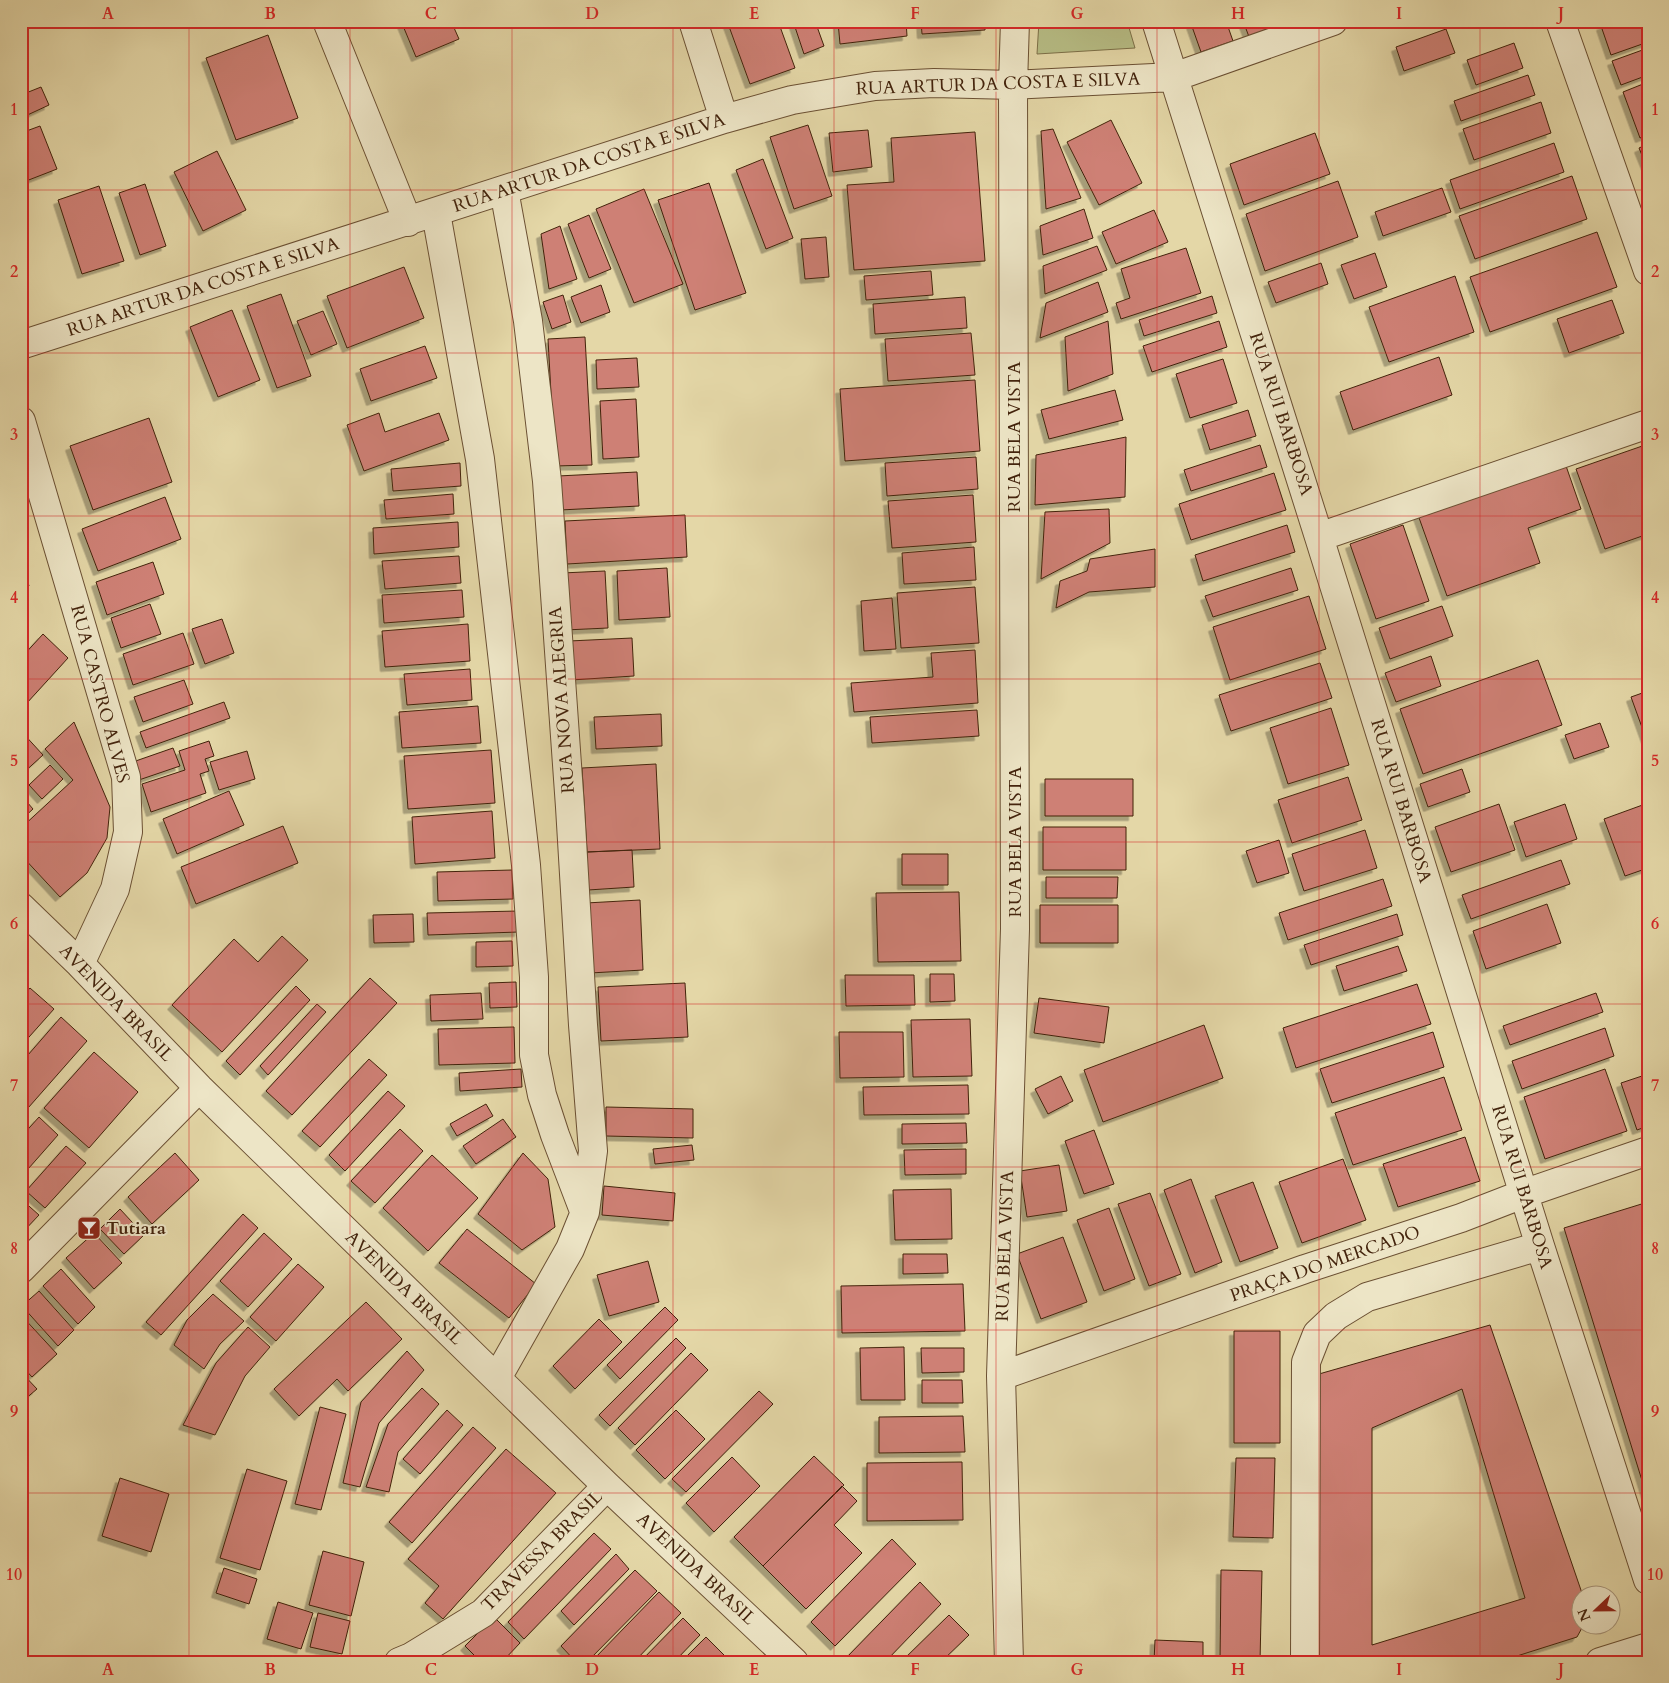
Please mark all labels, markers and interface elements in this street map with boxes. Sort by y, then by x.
text: A [102,3,114,25]
text: B [264,3,276,25]
text: C [425,3,437,25]
text: D [585,3,599,25]
text: E [749,3,759,25]
text: F [910,3,920,25]
text: G [1070,3,1084,25]
text: H [1231,3,1245,25]
text: I [1396,3,1402,25]
text: J [1556,3,1564,25]
street label: RUA ARTUR DA COSTA E SILVA [855,67,1141,101]
text: 1 [10,99,18,121]
text: 1 [1651,99,1659,121]
street label: RUA ARTUR DA COSTA E SILVA [450,107,728,219]
street label: RUA ARTUR DA COSTA E SILVA [64,231,342,343]
text: 2 [10,261,18,283]
text: 2 [1651,261,1659,283]
street label: RUA RUI BARBOSA [1243,329,1319,499]
street label: RUA BELA VISTA [1002,361,1027,513]
text: 3 [10,424,18,446]
text: 3 [1651,424,1659,446]
text: 4 [10,587,18,609]
text: 4 [1651,587,1659,609]
street label: RUA CASTRO ALVES [64,602,136,786]
street label: RUA NOVA ALEGRIA [543,606,581,794]
street label: RUA RUI BARBOSA [1364,716,1438,886]
text: 5 [10,750,18,772]
text: 5 [1651,750,1659,772]
street label: RUA BELA VISTA [1003,766,1028,918]
text: 6 [10,913,18,935]
text: 6 [1651,913,1659,935]
street label: AVENIDA BRASIL [53,939,179,1067]
text: 7 [10,1075,18,1097]
text: 7 [1651,1075,1659,1097]
street label: RUA RUI BARBOSA [1485,1102,1559,1272]
street label: RUA BELA VISTA [990,1170,1020,1322]
bar icon: Tutiara [76,1215,102,1241]
place label: Tutiara [106,1216,166,1241]
street label: PRAÇA DO MERCADO [1227,1220,1423,1308]
street label: AVENIDA BRASIL [340,1225,468,1351]
text: 8 [10,1238,18,1260]
text: 8 [1651,1238,1659,1260]
text: 9 [10,1401,18,1423]
text: 9 [1651,1401,1659,1423]
street label: TRAVESSA BRASIL [476,1485,608,1617]
street label: AVENIDA BRASIL [631,1507,761,1631]
text: 10 [6,1564,22,1586]
text: 10 [1647,1564,1663,1586]
north arrow [1572,1586,1622,1636]
text: N [1573,1605,1595,1624]
text: A [102,1659,114,1681]
text: B [264,1659,276,1681]
text: C [425,1659,437,1681]
text: D [585,1659,599,1681]
text: E [749,1659,759,1681]
text: F [910,1659,920,1681]
text: G [1070,1659,1084,1681]
text: H [1231,1659,1245,1681]
text: I [1396,1659,1402,1681]
text: J [1556,1659,1564,1681]

